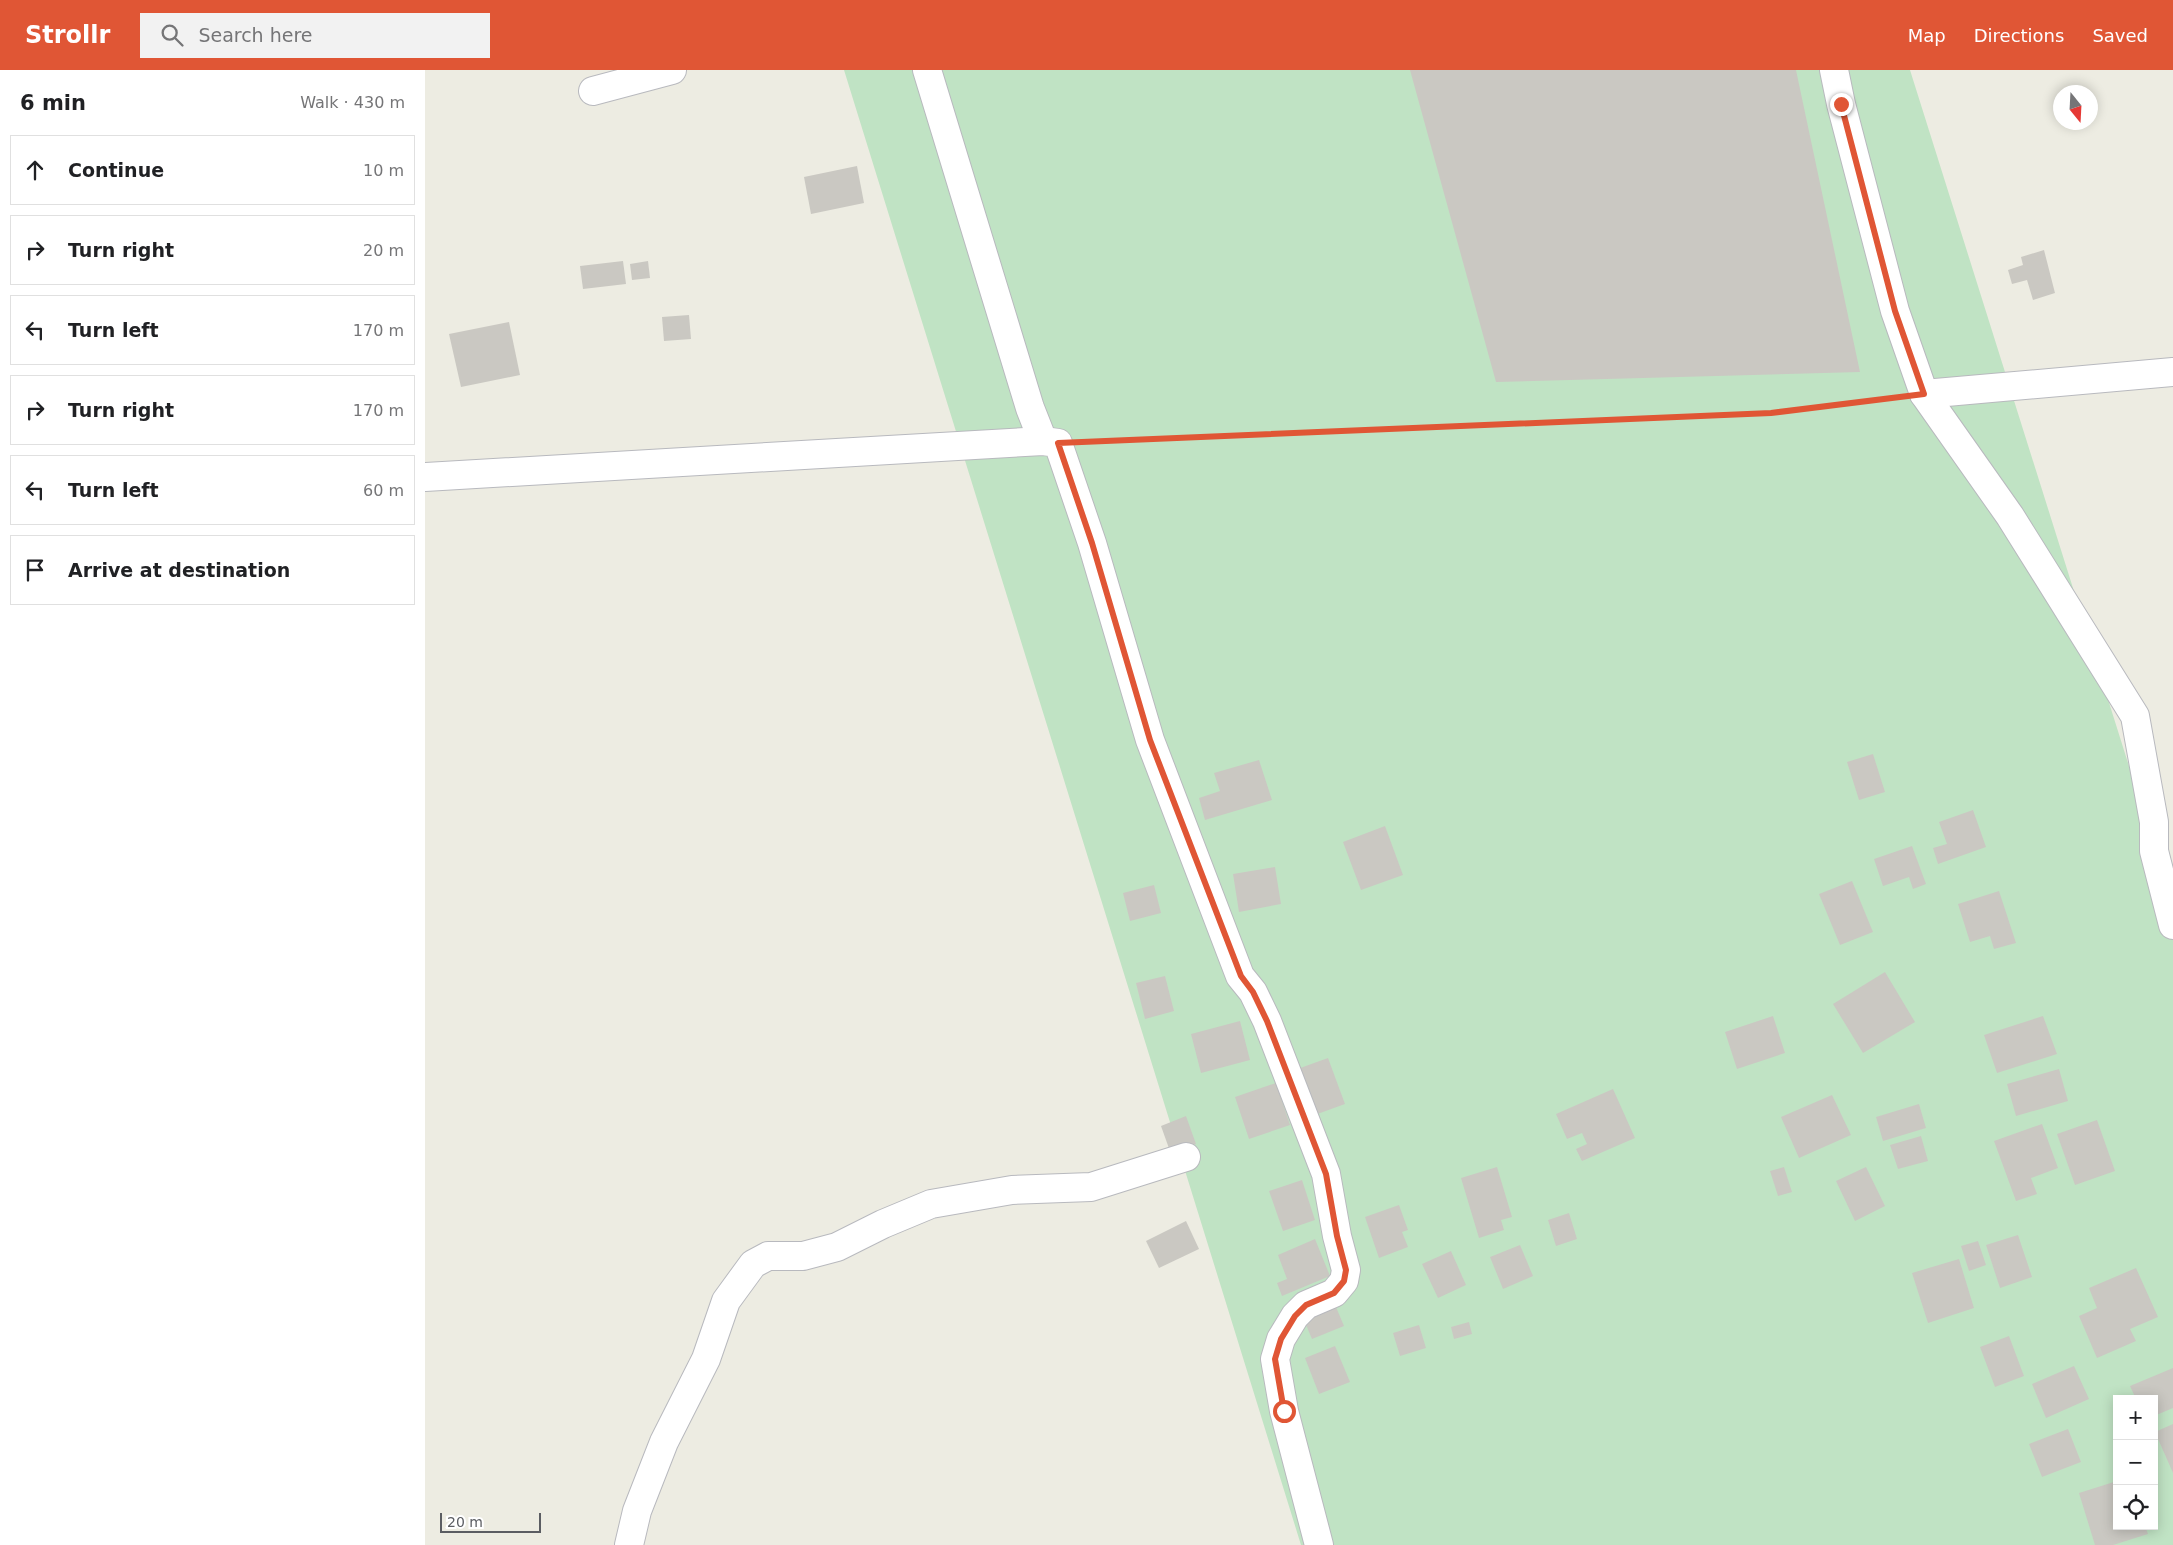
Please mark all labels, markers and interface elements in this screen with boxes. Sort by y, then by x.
search box [140,13,490,58]
text: Strollr [25,21,110,49]
icon: search [158,21,186,49]
text: Search here [198,24,313,46]
text: Map [1908,25,1946,46]
text: Directions [1974,25,2064,46]
text: Saved [2092,25,2148,46]
north arrow [2053,85,2098,130]
text: 6 min [20,91,86,115]
text: Walk · 430 m [300,93,405,112]
route end [1830,93,1853,116]
icon: ahead [21,156,49,184]
text: Continue [68,159,164,181]
text: 10 m [363,161,404,180]
icon: right [21,236,49,264]
text: Turn right [68,239,174,261]
text: 20 m [363,241,404,260]
icon: left [21,316,49,344]
text: Turn left [68,319,159,341]
text: 170 m [353,321,404,340]
icon: right [21,396,49,424]
text: Turn right [68,399,174,421]
text: 170 m [353,401,404,420]
icon: left [21,476,49,504]
text: Turn left [68,479,159,501]
text: 60 m [363,481,404,500]
icon: arrive [21,556,49,584]
text: Arrive at destination [68,559,290,581]
map controls [2113,1395,2158,1530]
button: + [2113,1395,2158,1440]
route start [1273,1400,1296,1423]
button: − [2113,1440,2158,1485]
button: locate [2113,1485,2158,1530]
scale bar [440,1510,541,1533]
text: 20 m [447,1514,483,1530]

